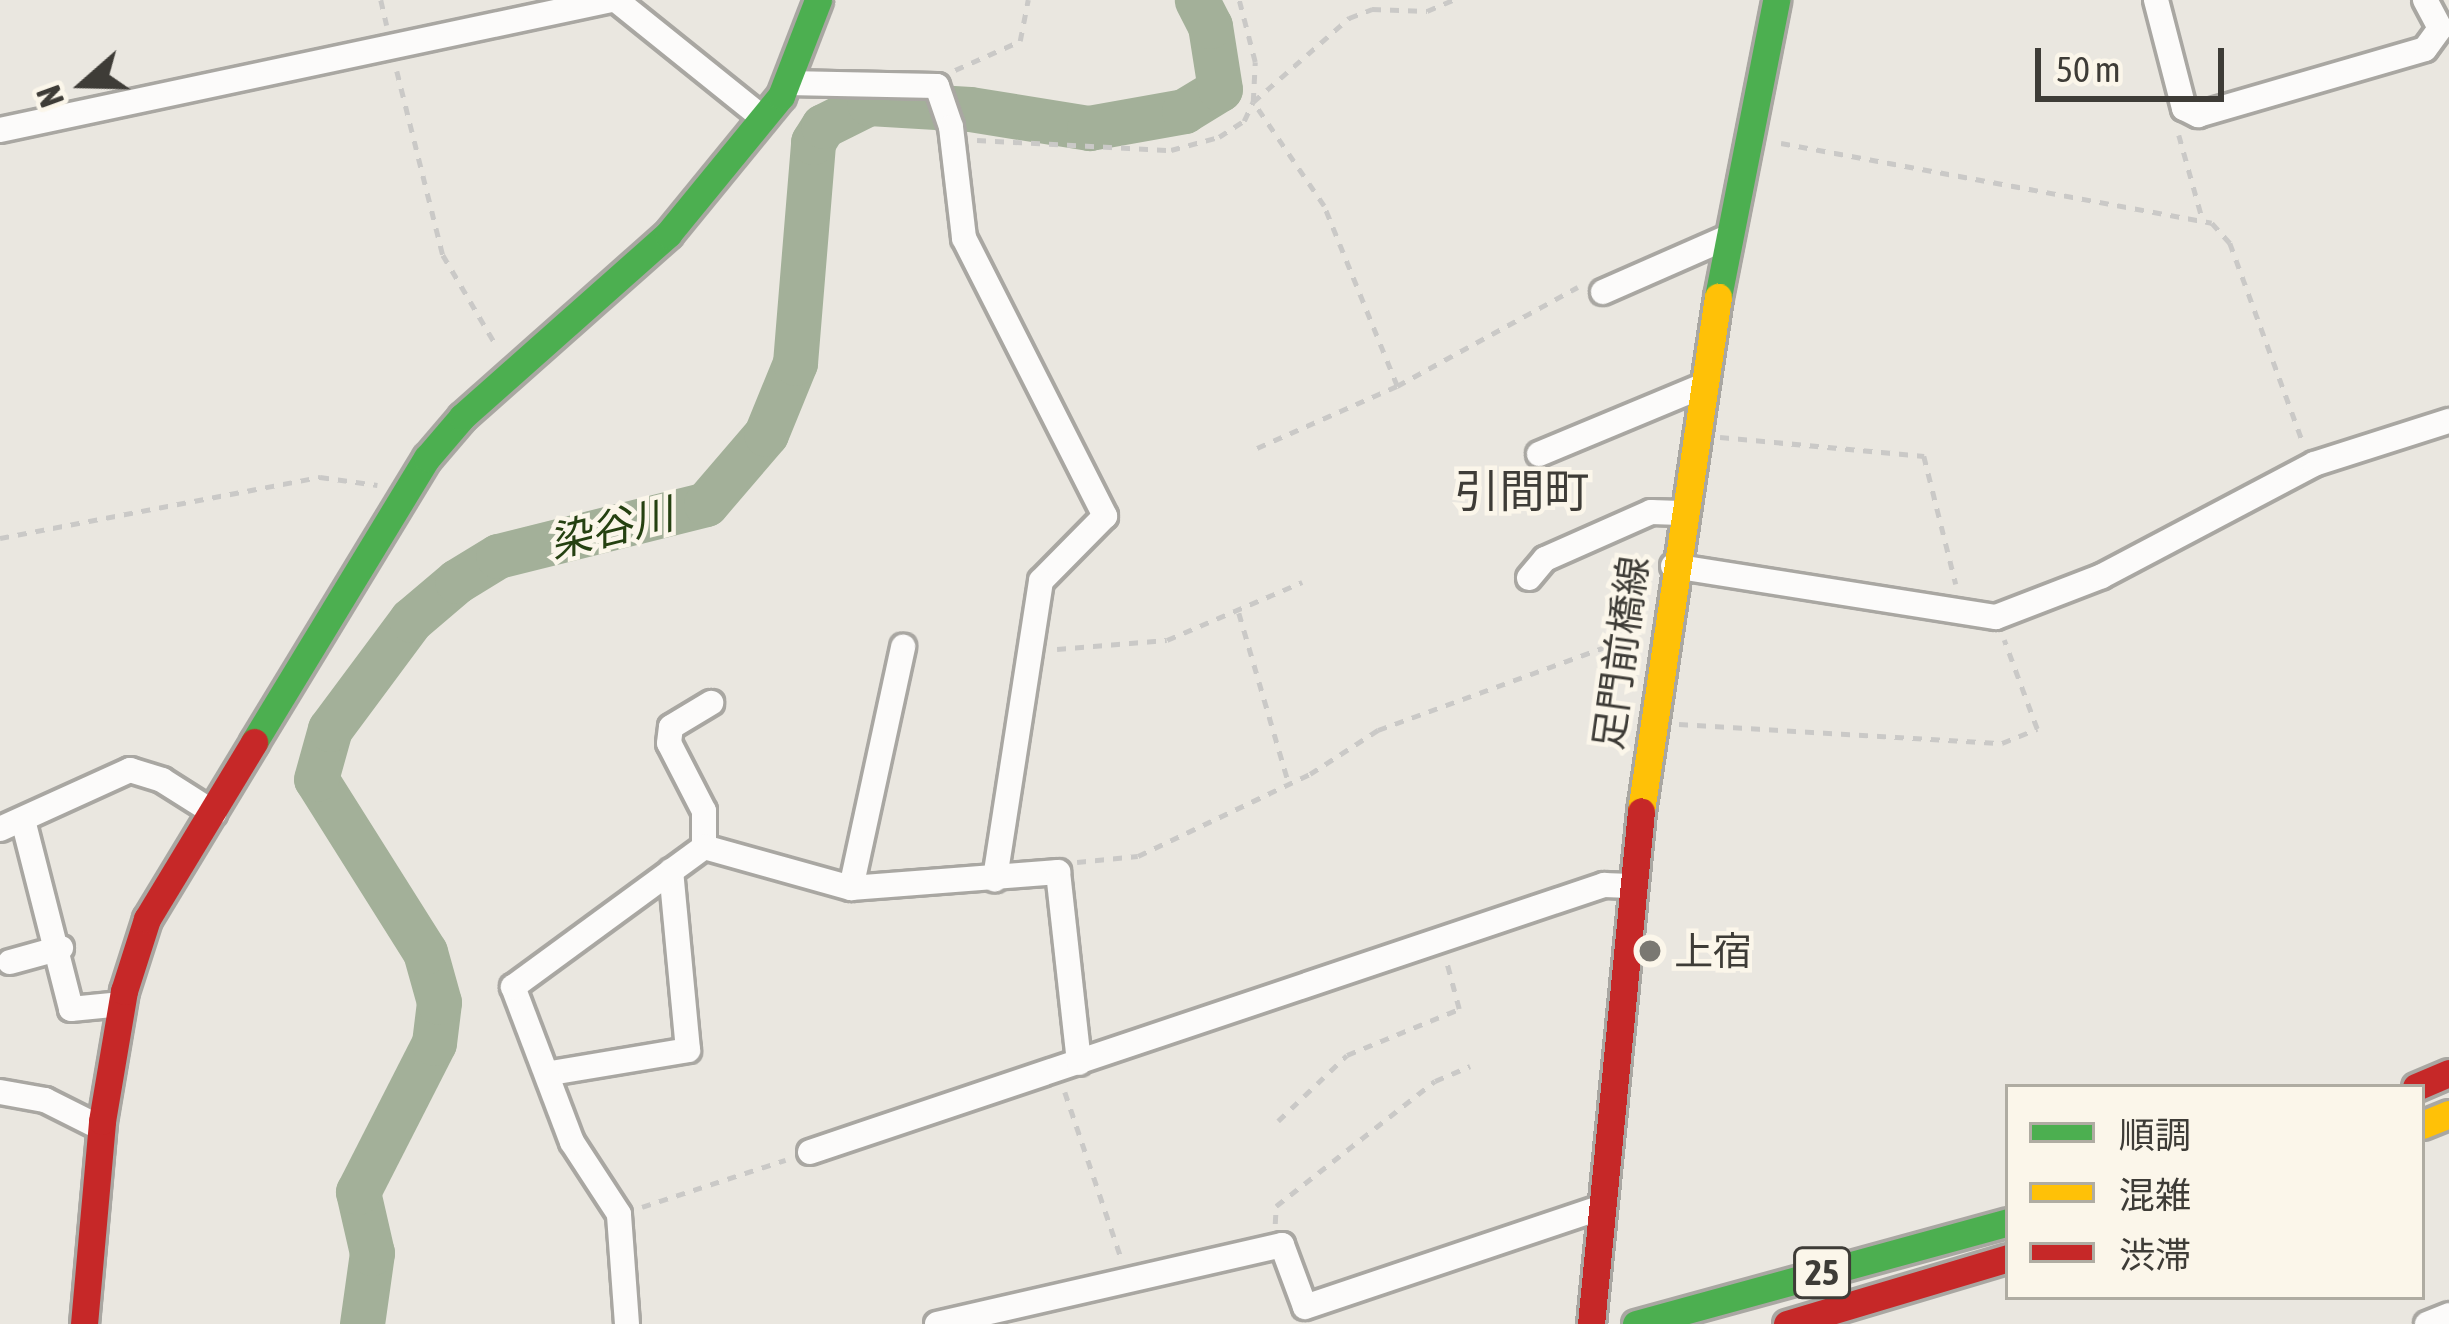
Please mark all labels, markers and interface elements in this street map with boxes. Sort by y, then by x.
north arrow [24,24,144,144]
scale bar [2041,24,2230,98]
text: 50 m [2056,48,2121,90]
text: N [29,81,71,112]
district label: 引間町 [1455,465,1589,519]
water label: 染谷川 [544,488,678,568]
street label: 足門前橋線 [1584,553,1658,753]
place label: 上宿 [1674,928,1752,974]
marker: 上宿 [1637,938,1663,964]
legend [2005,1084,2425,1300]
text: 順調 [2119,1114,2191,1156]
text: 混雑 [2119,1174,2191,1216]
text: 渋滞 [2119,1234,2191,1276]
road number: 25 [1792,1243,1852,1303]

